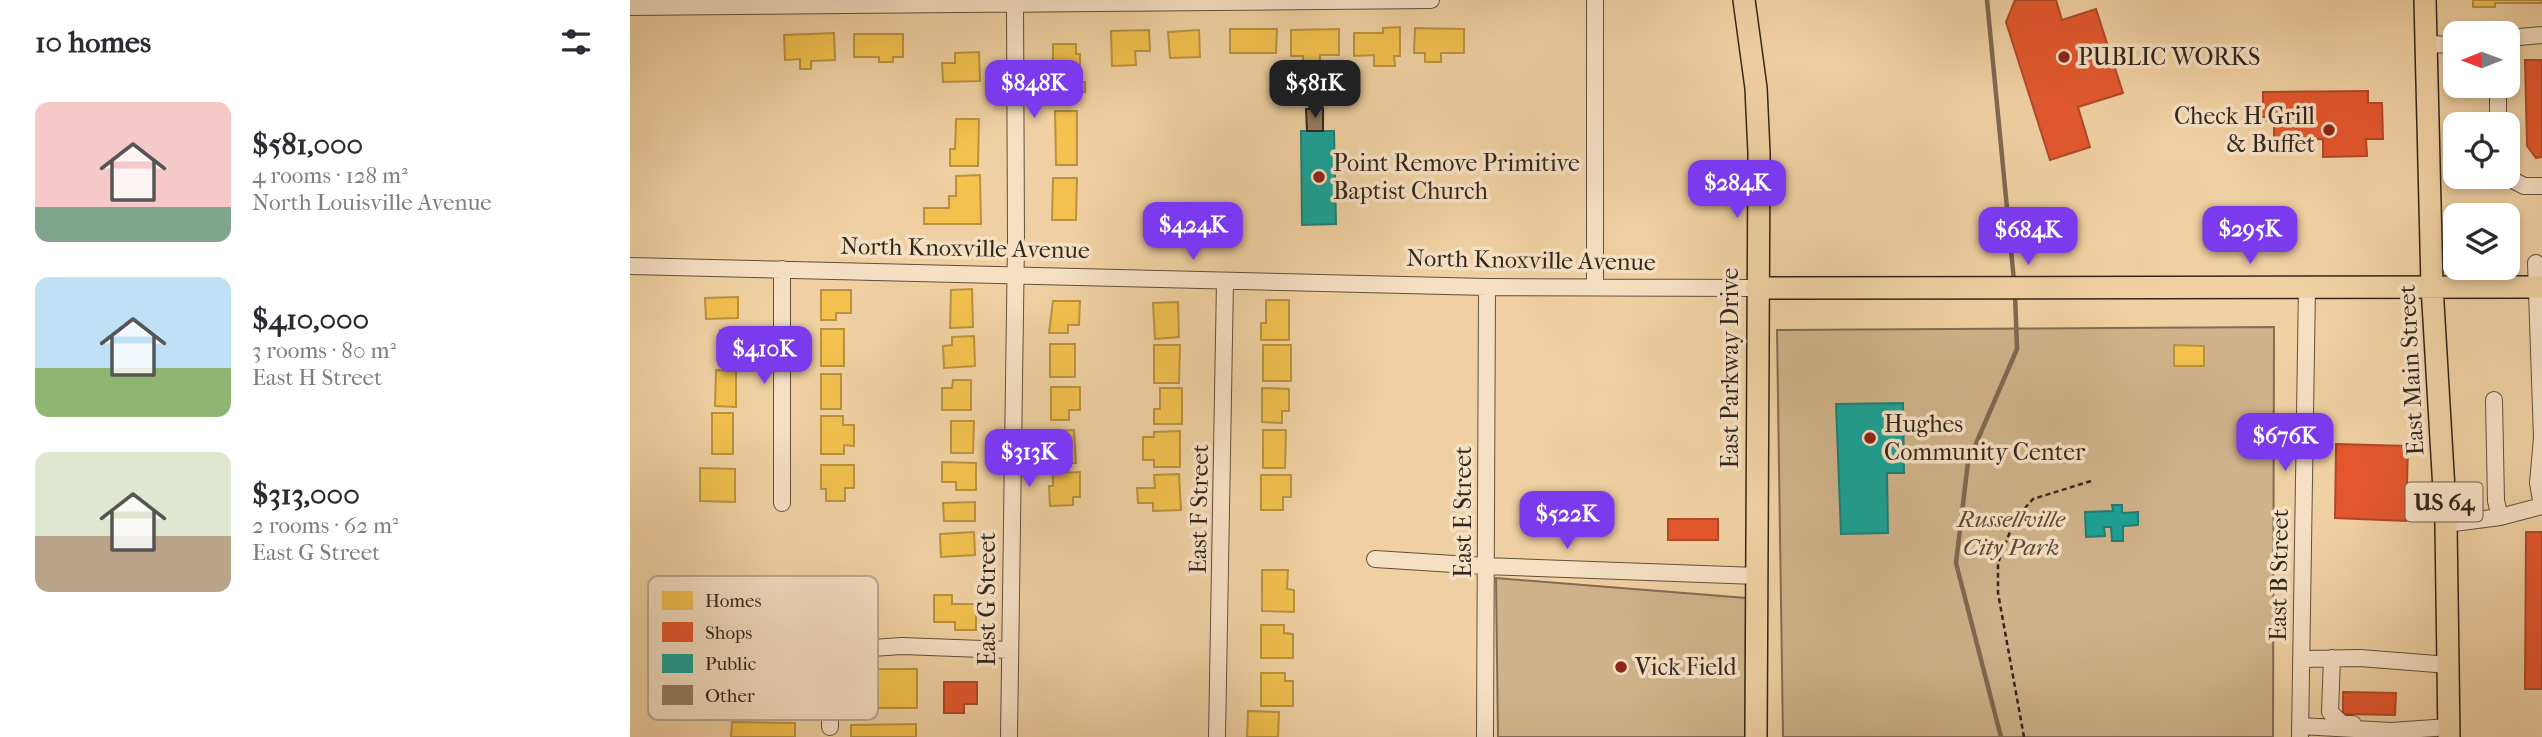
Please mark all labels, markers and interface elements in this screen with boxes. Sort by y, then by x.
north arrow [2443,21,2520,98]
map controls [2443,21,2520,280]
icon: filters [557,23,595,61]
text: 10 homes [35,25,151,60]
place label: PUBLIC WORKS [2078,43,2260,71]
marker: PUBLIC WORKS [2056,49,2072,65]
pin: $848K [985,60,1083,120]
pin: $581K [1266,60,1364,120]
text: $848K [1001,69,1067,96]
text: $581K [1285,69,1345,96]
place label: Check H Grill & Buffet [2174,102,2315,158]
button: locate [2443,112,2520,189]
marker: Check H Grill & Buffet [2321,122,2337,138]
text: $581,000 [252,127,363,162]
icon: home [91,130,175,214]
place label: Point Remove Primitive Baptist Church [1333,149,1580,205]
pin: $284K [1688,160,1786,220]
text: 4 rooms · 128 m² [252,162,408,189]
marker: Point Remove Primitive Baptist Church [1311,169,1327,185]
text: $284K [1704,169,1770,196]
text: North Louisville Avenue [252,189,492,216]
pin: $424K [1144,202,1242,262]
button: layers [2443,203,2520,280]
pin: $295K [2201,206,2299,266]
pin: $684K [1979,208,2077,267]
text: $424K [1159,211,1227,238]
text: $295K [2218,215,2282,242]
text: $684K [1995,216,2061,243]
street label: North Knoxville Avenue [840,232,1090,264]
street label: North Knoxville Avenue [1406,244,1656,276]
street label: East Parkway Drive [1716,267,1744,468]
street label: East Main Street [2393,284,2429,456]
text: $410,000 [252,302,369,337]
icon: home [91,305,175,389]
pin: $410K [715,326,813,386]
text: $410K [732,335,796,362]
text: 3 rooms · 80 m² [252,337,396,364]
text: East H Street [252,364,382,391]
place label: Hughes Community Center [1884,410,2086,466]
pin: $676K [2236,414,2334,473]
text: $676K [2252,422,2318,449]
pin: $313K [980,430,1078,489]
marker: Hughes Community Center [1862,430,1878,446]
text: $313K [1001,438,1057,465]
street label: East F Street [1184,443,1214,574]
street label: East E Street [1449,446,1477,578]
text: $313,000 [252,477,360,512]
icon: home [91,480,175,564]
road number: US 64 [2406,482,2483,522]
pin: $522K [1518,491,1616,551]
text: $522K [1536,500,1598,527]
park label: Russellville City Park [1955,505,2066,561]
street label: East B Street [2264,508,2294,641]
text: 2 rooms · 62 m² [252,512,399,539]
street label: East G Street [973,532,1001,666]
text: East G Street [252,539,380,566]
legend [648,576,878,720]
text: Homes [705,590,761,612]
text: Shops [705,622,752,644]
text: Public [705,653,756,675]
place label: Vick Field [1634,653,1738,681]
marker: Vick Field [1613,659,1629,675]
text: Other [705,685,756,707]

